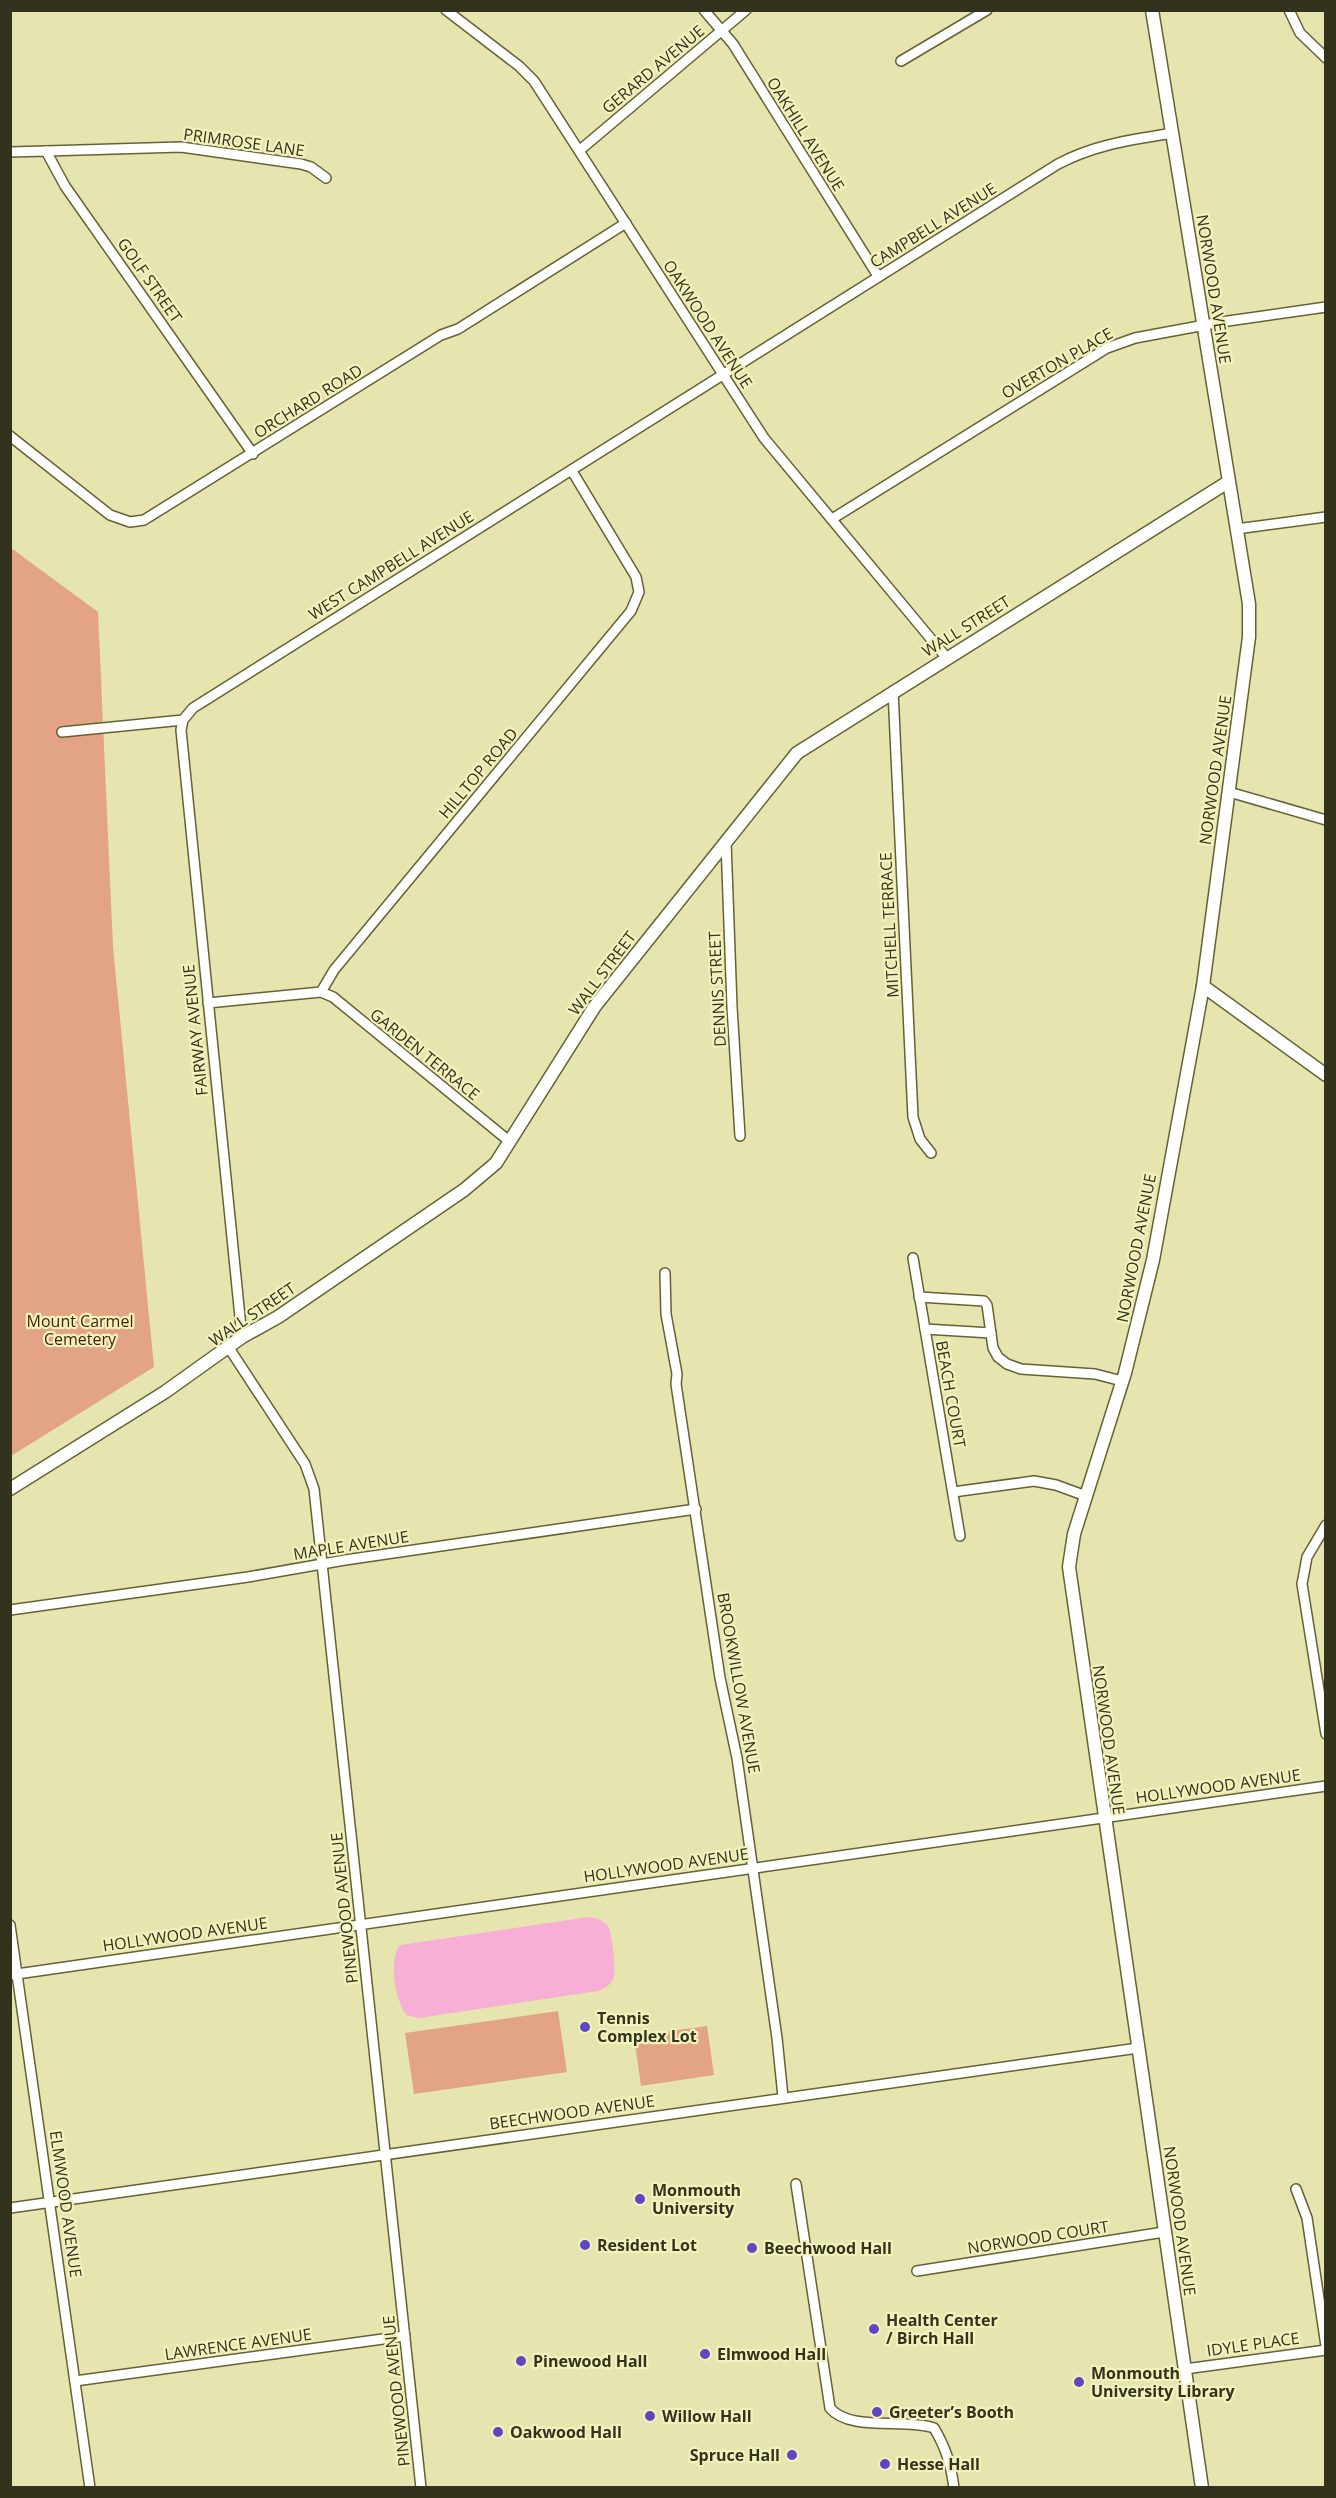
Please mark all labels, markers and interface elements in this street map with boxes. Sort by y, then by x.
street label: GERARD AVENUE [597,20,709,118]
street label: OAKHILL AVENUE [762,73,850,195]
street label: PRIMROSE LANE [182,123,306,161]
street label: CAMPBELL AVENUE [865,177,1001,273]
street label: NORWOOD AVENUE [1191,213,1237,365]
street label: GOLF STREET [113,233,187,327]
street label: OAKWOOD AVENUE [658,256,758,392]
street label: OVERTON PLACE [997,322,1117,404]
street label: ORCHARD ROAD [250,359,366,443]
street label: WEST CAMPBELL AVENUE [304,505,478,625]
street label: WALL STREET [918,590,1014,662]
street label: NORWOOD AVENUE [1194,694,1236,846]
street label: HILLTOP ROAD [434,723,522,823]
street label: MITCHELL TERRACE [874,852,904,998]
street label: WALL STREET [563,926,641,1019]
street label: DENNIS STREET [703,930,731,1048]
street label: FAIRWAY AVENUE [177,963,213,1097]
street label: GARDEN TERRACE [366,1003,484,1105]
street label: NORWOOD AVENUE [1111,1172,1161,1324]
street label: WALL STREET [204,1277,300,1351]
park label: Mount Carmel Cemetery [27,1310,133,1350]
street label: BEACH COURT [931,1339,971,1449]
street label: MAPLE AVENUE [292,1525,410,1565]
street label: BROOKWILLOW AVENUE [712,1591,766,1775]
street label: NORWOOD AVENUE [1088,1664,1130,1816]
street label: HOLLYWOOD AVENUE [1134,1764,1302,1808]
street label: PINEWOOD AVENUE [325,1831,363,1985]
street label: HOLLYWOOD AVENUE [582,1843,750,1887]
street label: HOLLYWOOD AVENUE [101,1912,269,1956]
place label: Tennis Complex Lot [597,2007,697,2047]
marker: Tennis Complex Lot [578,2020,592,2034]
street label: BEECHWOOD AVENUE [488,2090,656,2134]
street label: ELMWOOD AVENUE [45,2129,87,2279]
street label: NORWOOD AVENUE [1159,2145,1201,2297]
place label: Monmouth University [652,2179,741,2219]
marker: Monmouth University [633,2192,647,2206]
street label: NORWOOD COURT [966,2215,1110,2259]
place label: Resident Lot [597,2234,697,2256]
place label: Beechwood Hall [764,2237,892,2259]
marker: Resident Lot [578,2238,592,2252]
marker: Beechwood Hall [745,2241,759,2255]
place label: Health Center / Birch Hall [886,2309,998,2349]
street label: PINEWOOD AVENUE [377,2314,415,2468]
marker: Health Center / Birch Hall [867,2322,881,2336]
street label: LAWRENCE AVENUE [163,2323,313,2365]
street label: IDYLE PLACE [1205,2327,1301,2361]
place label: Elmwood Hall [717,2343,826,2365]
marker: Elmwood Hall [698,2347,712,2361]
place label: Pinewood Hall [533,2350,647,2372]
marker: Pinewood Hall [514,2354,528,2368]
place label: Monmouth University Library [1091,2362,1236,2402]
marker: Monmouth University Library [1072,2375,1086,2389]
place label: Greeter’s Booth [889,2401,1014,2423]
place label: Willow Hall [662,2405,752,2427]
marker: Greeter’s Booth [870,2405,884,2419]
marker: Willow Hall [643,2409,657,2423]
place label: Oakwood Hall [510,2421,622,2443]
marker: Oakwood Hall [491,2425,505,2439]
place label: Spruce Hall [690,2444,780,2466]
marker: Spruce Hall [785,2448,799,2462]
place label: Hesse Hall [897,2453,980,2475]
marker: Hesse Hall [878,2457,892,2471]

